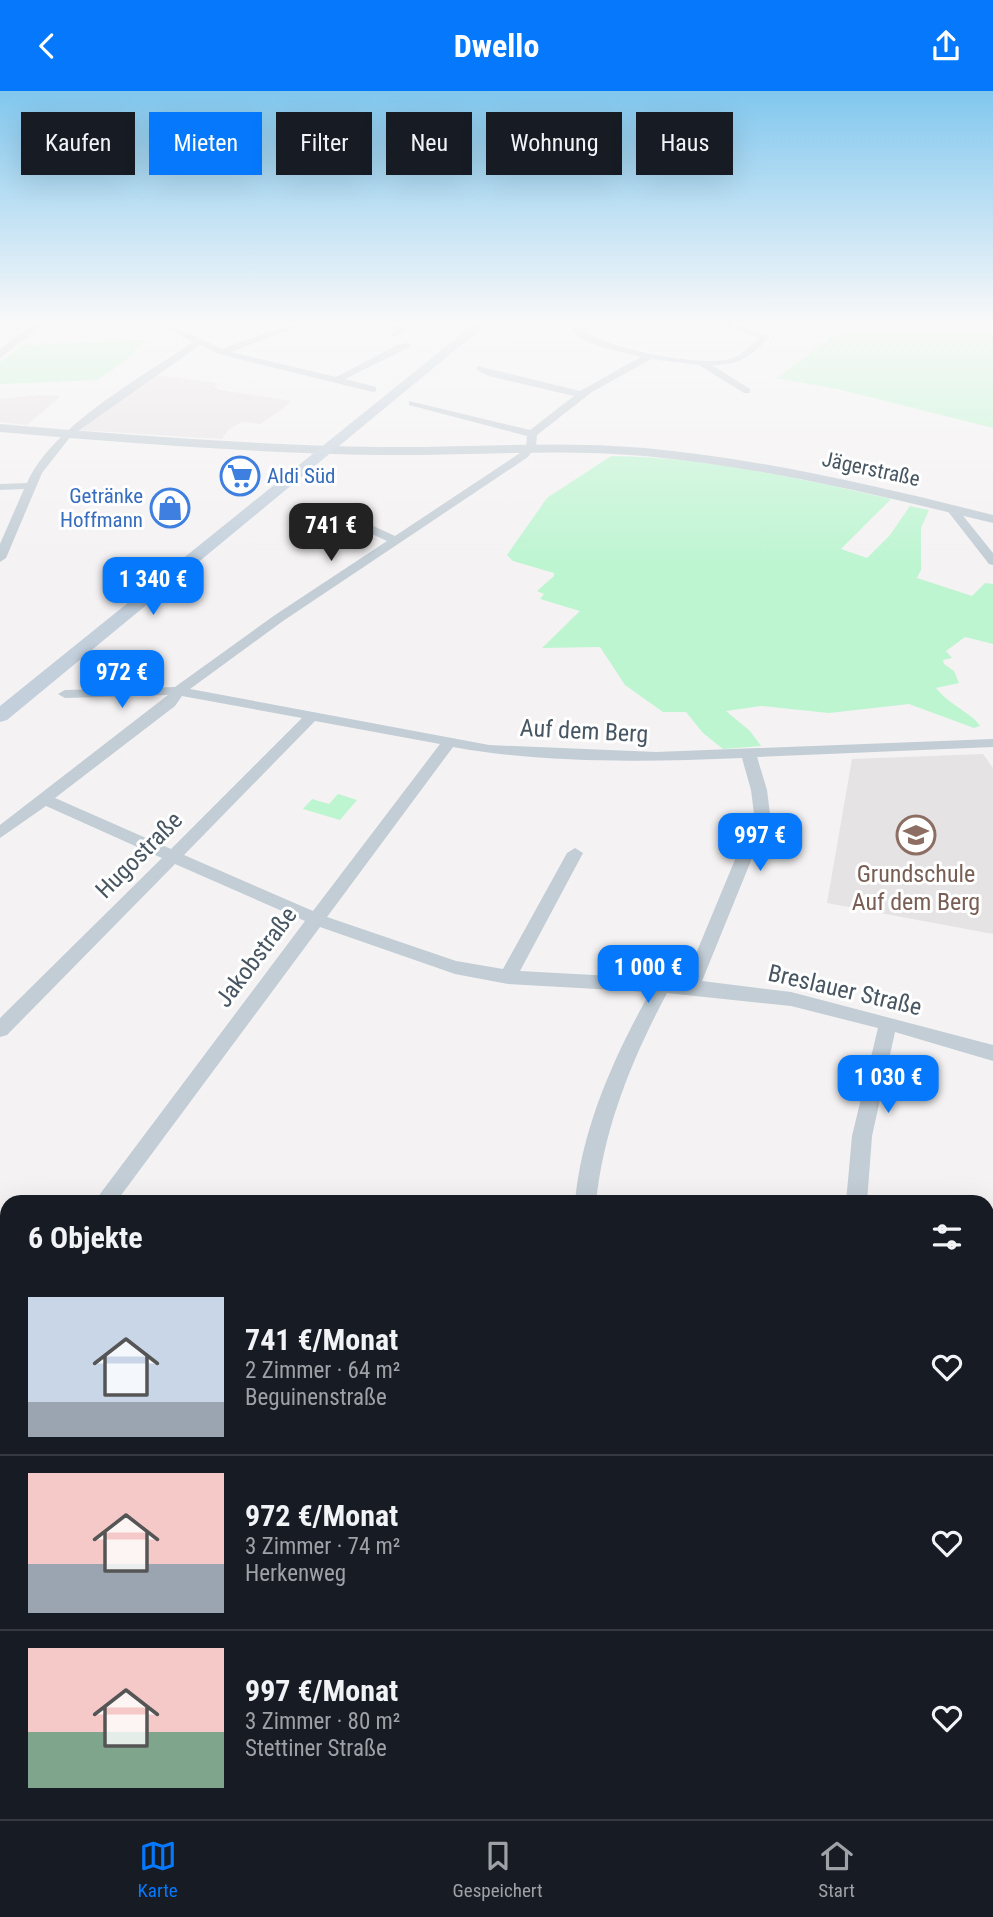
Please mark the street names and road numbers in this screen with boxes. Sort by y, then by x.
street label: Jägerstraße [820,447,922,491]
street label: Auf dem Berg [519,714,649,748]
street label: Hugostraße [90,806,188,904]
street label: Jakobstraße [209,901,303,1013]
street label: Breslauer Straße [765,959,925,1021]

